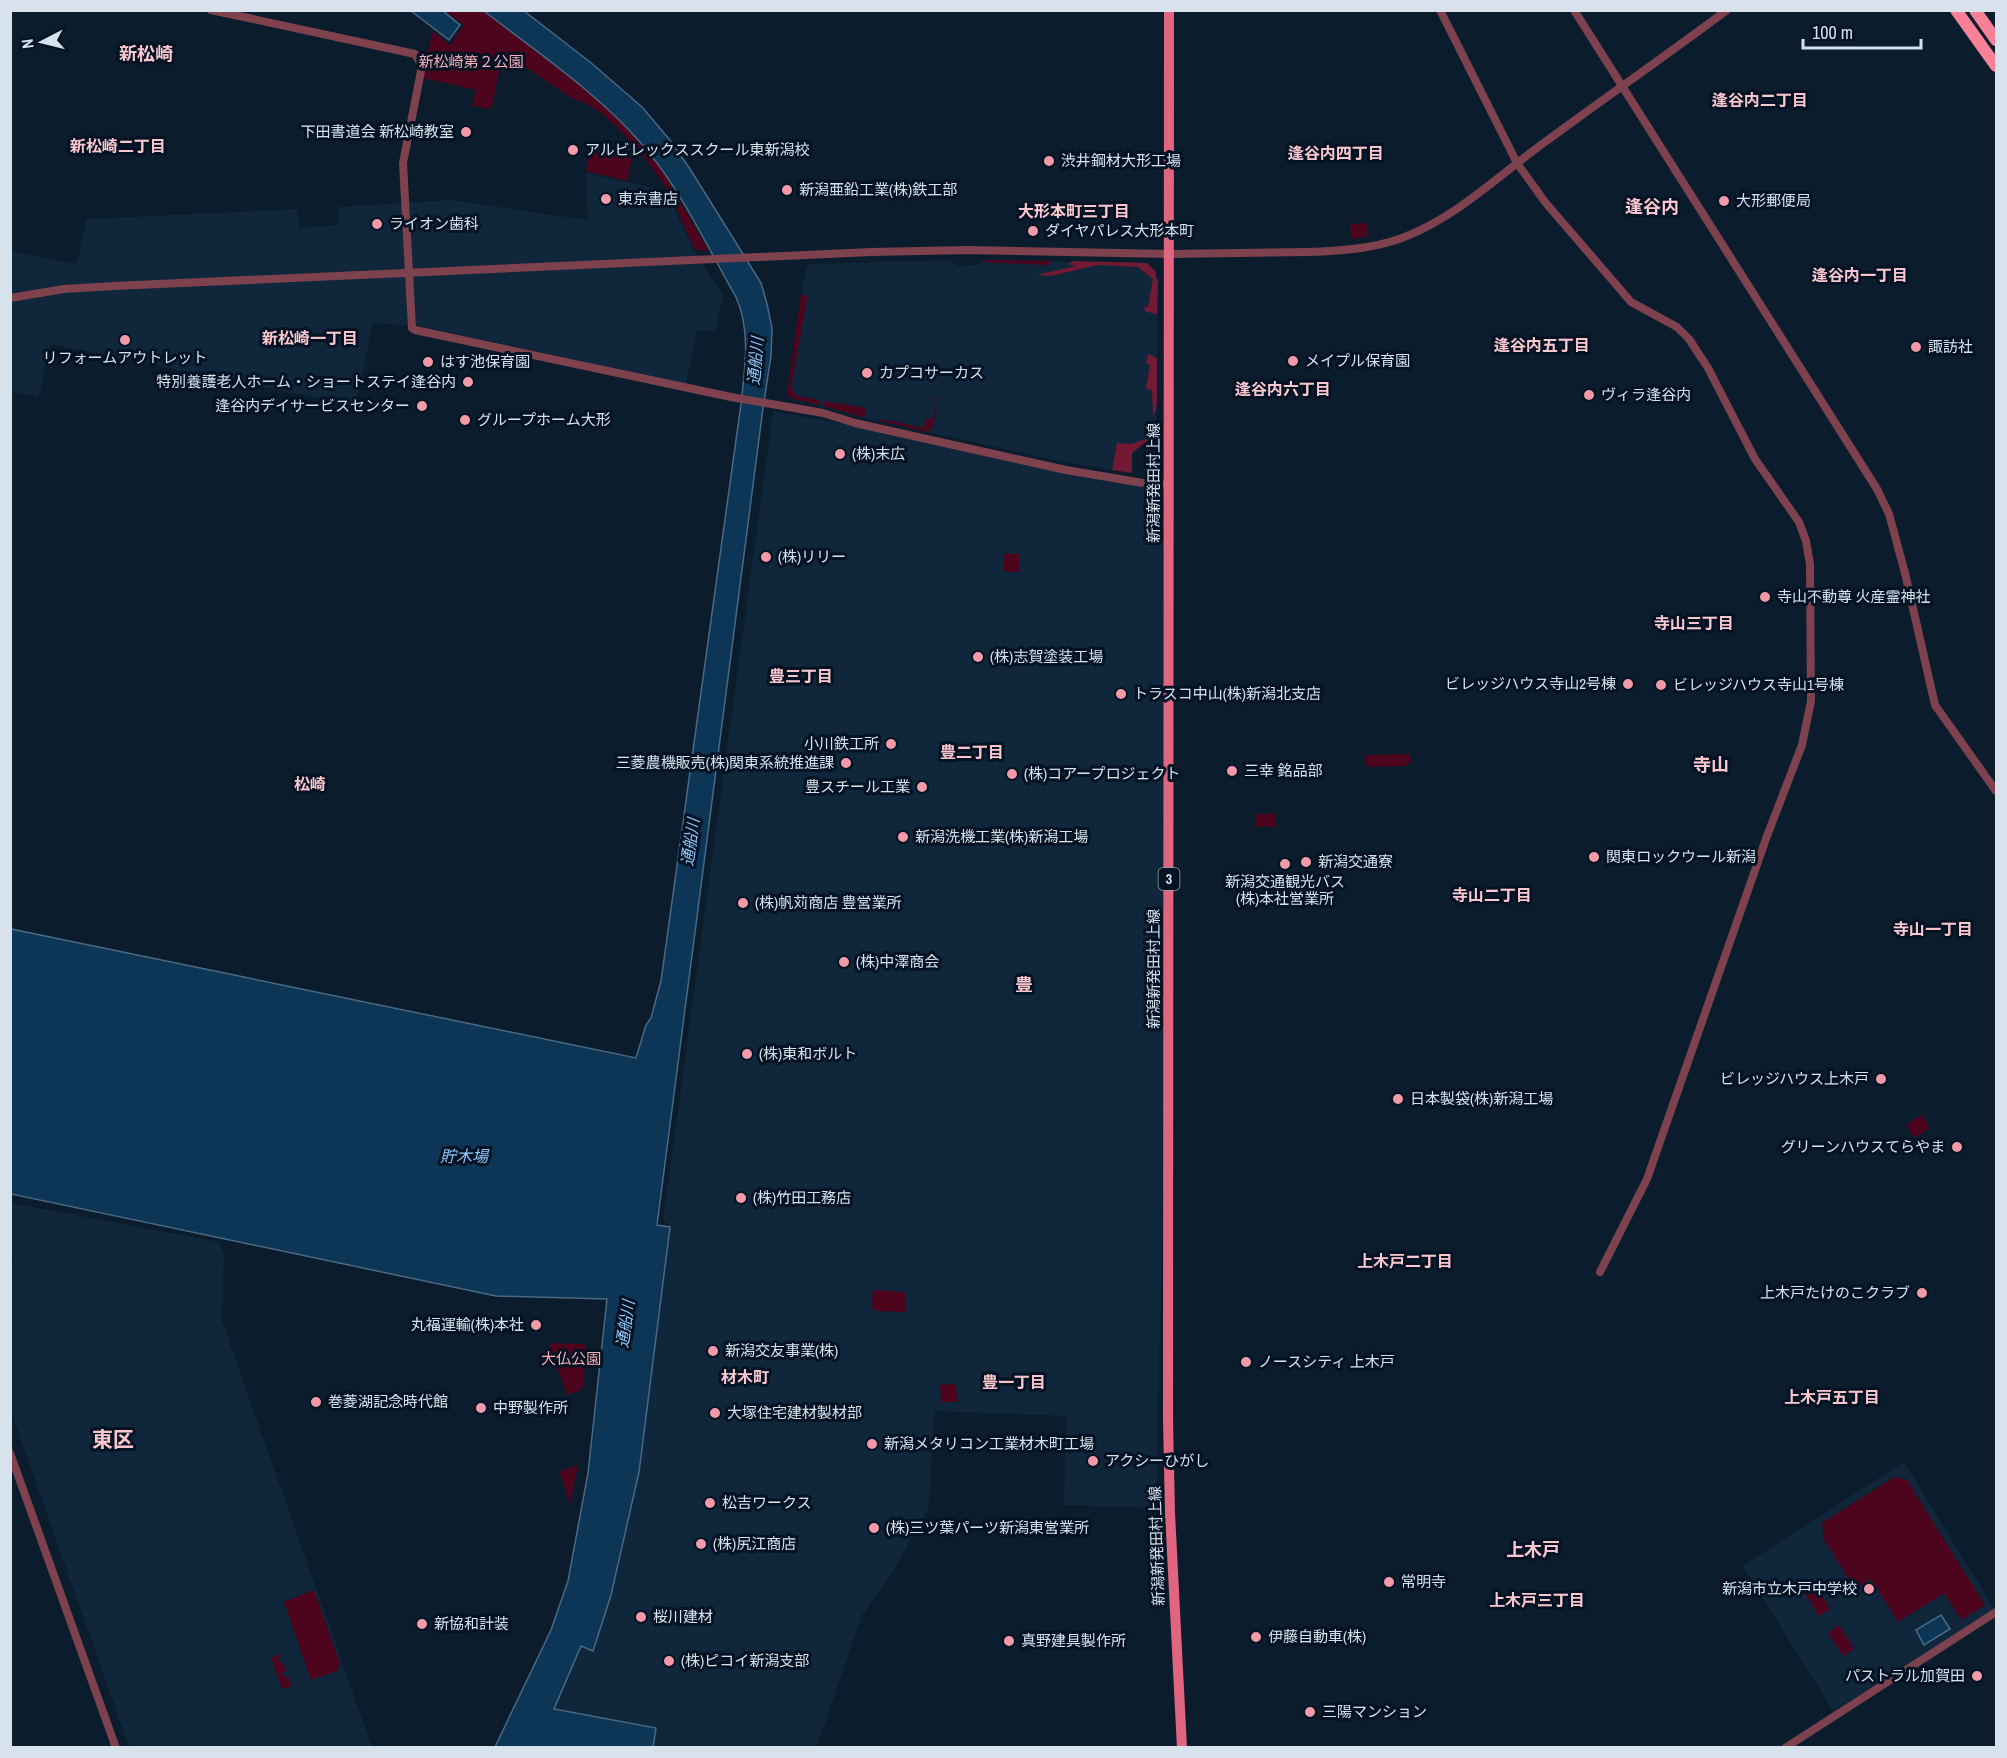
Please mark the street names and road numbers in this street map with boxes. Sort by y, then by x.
street label: 新潟新発田村上線 [1143,423,1164,543]
road number: 3 [1158,868,1180,890]
street label: 新潟新発田村上線 [1143,909,1164,1029]
street label: 新潟新発田村上線 [1144,1486,1169,1606]

